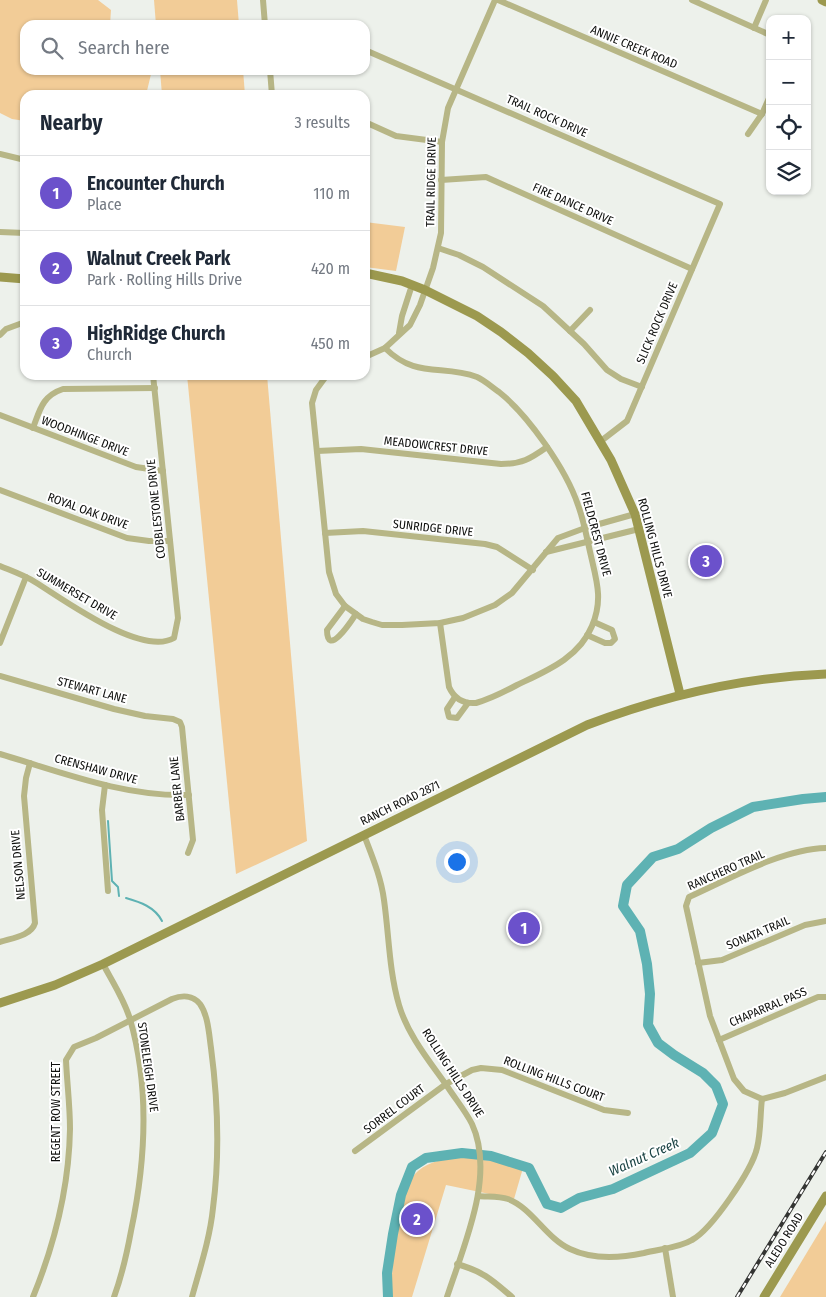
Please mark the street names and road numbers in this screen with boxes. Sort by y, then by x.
street label: ANNIE CREEK ROAD [589,22,679,72]
street label: TRAIL ROCK DRIVE [504,92,590,140]
street label: TRAIL RIDGE DRIVE [423,136,439,227]
street label: FIRE DANCE DRIVE [531,180,616,228]
street label: SLICK ROCK DRIVE [633,280,681,366]
street label: WOODHINGE DRIVE [39,413,131,459]
street label: MEADOWCREST DRIVE [383,434,489,458]
street label: COBBLESTONE DRIVE [144,458,168,559]
street label: ROYAL OAK DRIVE [46,490,131,532]
street label: FIELDCREST DRIVE [578,490,614,578]
street label: ROLLING HILLS DRIVE [635,497,675,600]
street label: SUNRIDGE DRIVE [392,517,474,539]
street label: SUMMERSET DRIVE [34,565,120,623]
street label: STEWART LANE [56,674,129,706]
street label: CRENSHAW DRIVE [53,751,139,787]
street label: BARBER LANE [167,755,187,822]
street label: RANCH ROAD 2871 [358,778,442,828]
street label: NELSON DRIVE [8,829,28,901]
street label: RANCHERO TRAIL [685,846,767,893]
street label: SONATA TRAIL [724,913,792,953]
street label: CHAPARRAL PASS [727,984,809,1030]
street label: STONELEIGH DRIVE [135,1021,161,1113]
street label: ROLLING HILLS DRIVE [419,1026,487,1120]
street label: ROLLING HILLS COURT [502,1053,607,1105]
street label: REGENT ROW STREET [49,1061,63,1162]
street label: SORREL COURT [361,1081,428,1136]
street label: ALEDO ROAD [762,1210,806,1270]

